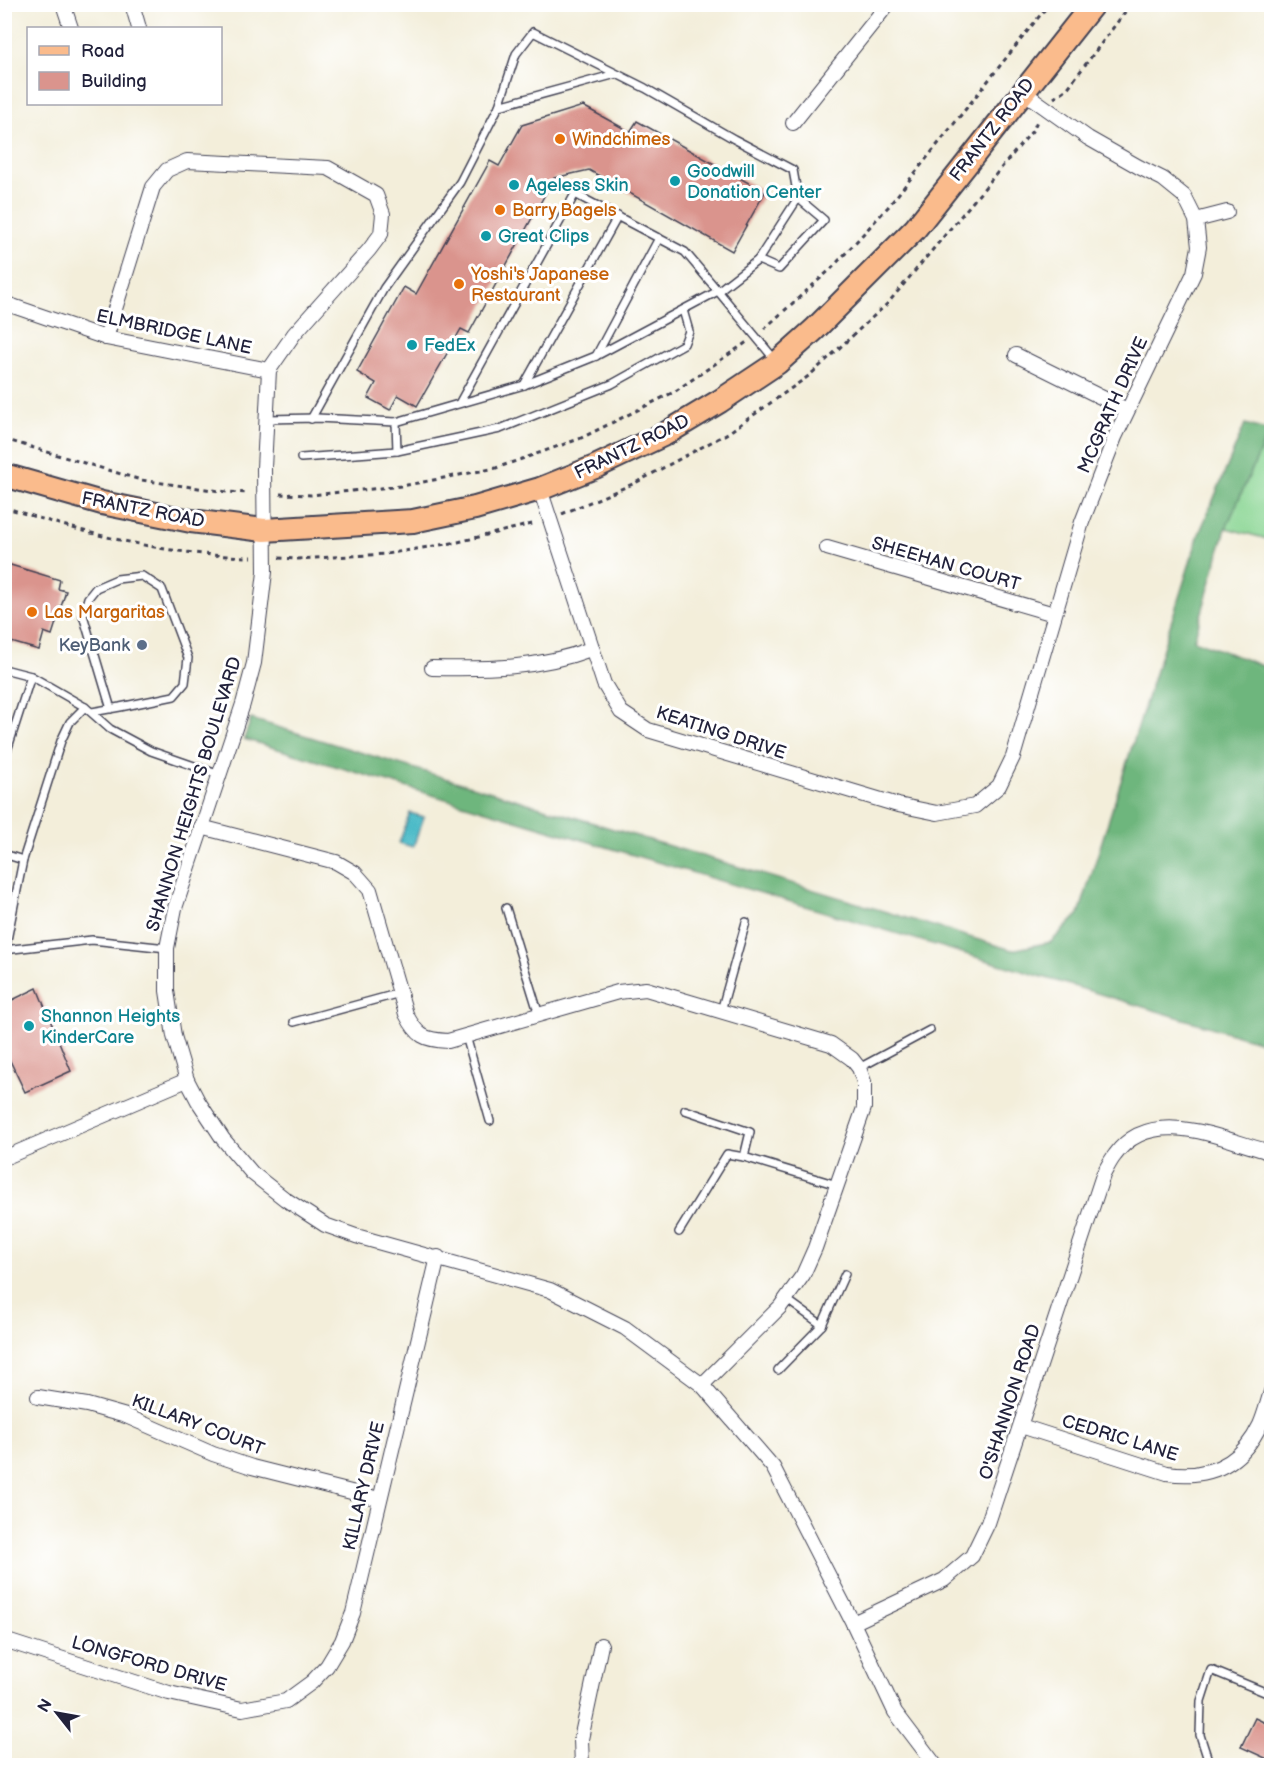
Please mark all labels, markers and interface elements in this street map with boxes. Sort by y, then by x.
legend [27,27,222,105]
text: Road [81,41,125,62]
text: Building [81,71,147,92]
street label: FRANTZ ROAD [945,74,1039,186]
place label: Windchimes [572,129,671,150]
marker: Windchimes [553,132,567,146]
place label: Goodwill Donation Center [687,161,822,203]
marker: Goodwill Donation Center [668,174,682,188]
place label: Ageless Skin [526,175,629,196]
marker: Ageless Skin [507,178,521,192]
place label: Barry Bagels [512,200,617,221]
marker: Barry Bagels [493,203,507,217]
place label: Great Clips [498,226,589,247]
marker: Great Clips [479,229,493,243]
place label: Yoshi's Japanese Restaurant [470,264,610,306]
marker: Yoshi's Japanese Restaurant [452,277,466,291]
street label: ELMBRIDGE LANE [94,305,254,359]
street label: MCGRATH DRIVE [1073,333,1153,476]
place label: FedEx [424,335,476,356]
marker: FedEx [405,338,419,352]
street label: FRANTZ ROAD [571,410,693,484]
street label: FRANTZ ROAD [80,488,206,532]
street label: SHEEHAN COURT [869,533,1023,595]
place label: Las Margaritas [44,602,165,623]
marker: Las Margaritas [25,605,39,619]
place label: KeyBank [58,635,130,656]
marker: KeyBank [135,638,149,652]
street label: SHANNON HEIGHTS BOULEVARD [142,654,246,934]
street label: KEATING DRIVE [653,702,789,764]
place label: Shannon Heights KinderCare [41,1006,180,1048]
marker: Shannon Heights KinderCare [22,1019,36,1033]
street label: O'SHANNON ROAD [975,1322,1045,1482]
street label: KILLARY COURT [129,1390,267,1460]
street label: CEDRIC LANE [1059,1410,1181,1466]
street label: KILLARY DRIVE [339,1419,389,1552]
street label: LONGFORD DRIVE [69,1632,229,1696]
north arrow [27,1683,87,1743]
text: N [34,1696,57,1716]

